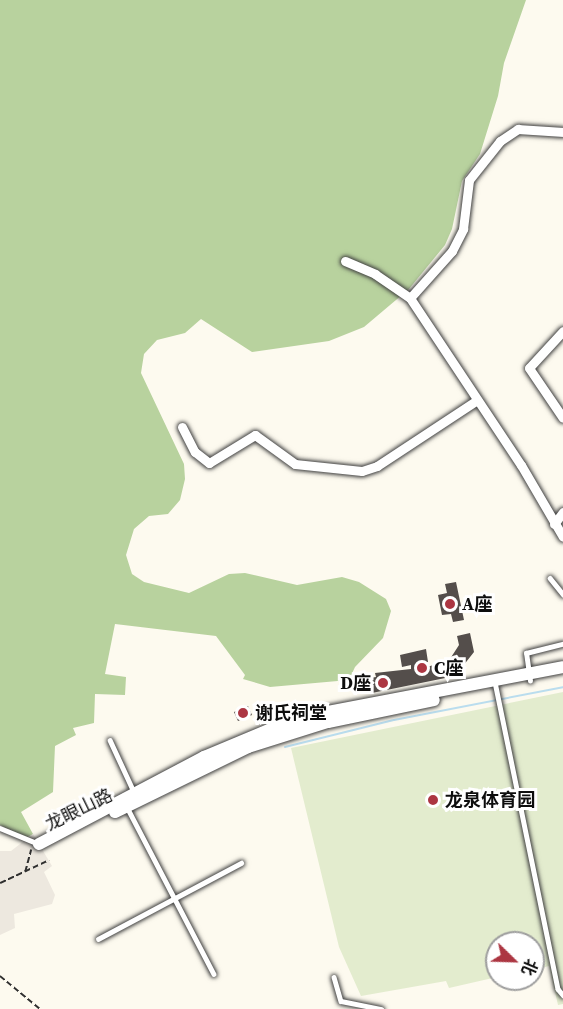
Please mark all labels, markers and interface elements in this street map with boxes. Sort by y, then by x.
place label: A座 [462,593,492,615]
marker: A座 [443,597,457,611]
place label: C座 [434,657,463,679]
marker: C座 [415,661,429,675]
place label: D座 [340,672,371,694]
marker: D座 [376,676,390,690]
place label: 谢氏祠堂 [255,702,327,724]
marker: 谢氏祠堂 [236,706,250,720]
street label: 龙眼山路 [42,785,116,835]
place label: 龙泉体育园 [445,789,535,811]
marker: 龙泉体育园 [426,793,440,807]
north arrow [485,931,545,991]
text: 北 [516,956,543,979]

